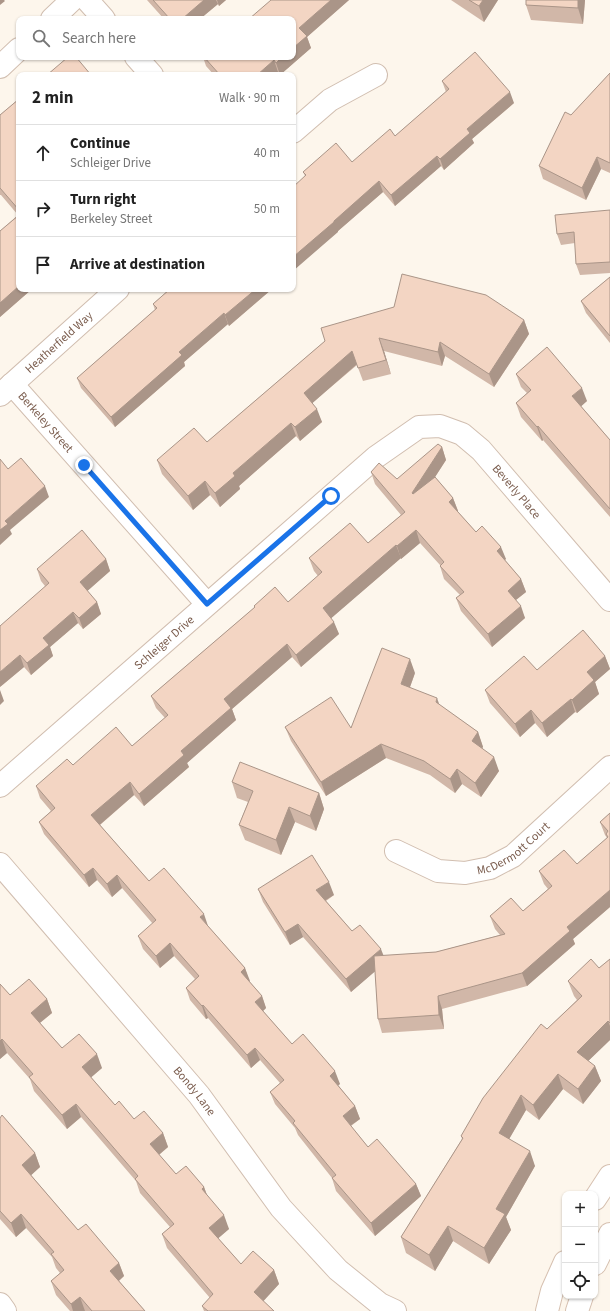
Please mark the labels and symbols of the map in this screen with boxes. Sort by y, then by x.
street label: Heatherfield Way [22,307,97,378]
street label: Berkeley Street [14,388,77,457]
route end [75,456,93,474]
street label: Beverly Place [488,461,545,523]
route start [322,487,340,505]
street label: Schleiger Drive [131,612,198,674]
street label: McDermott Court [475,818,554,879]
street label: Bondy Lane [169,1063,219,1120]

